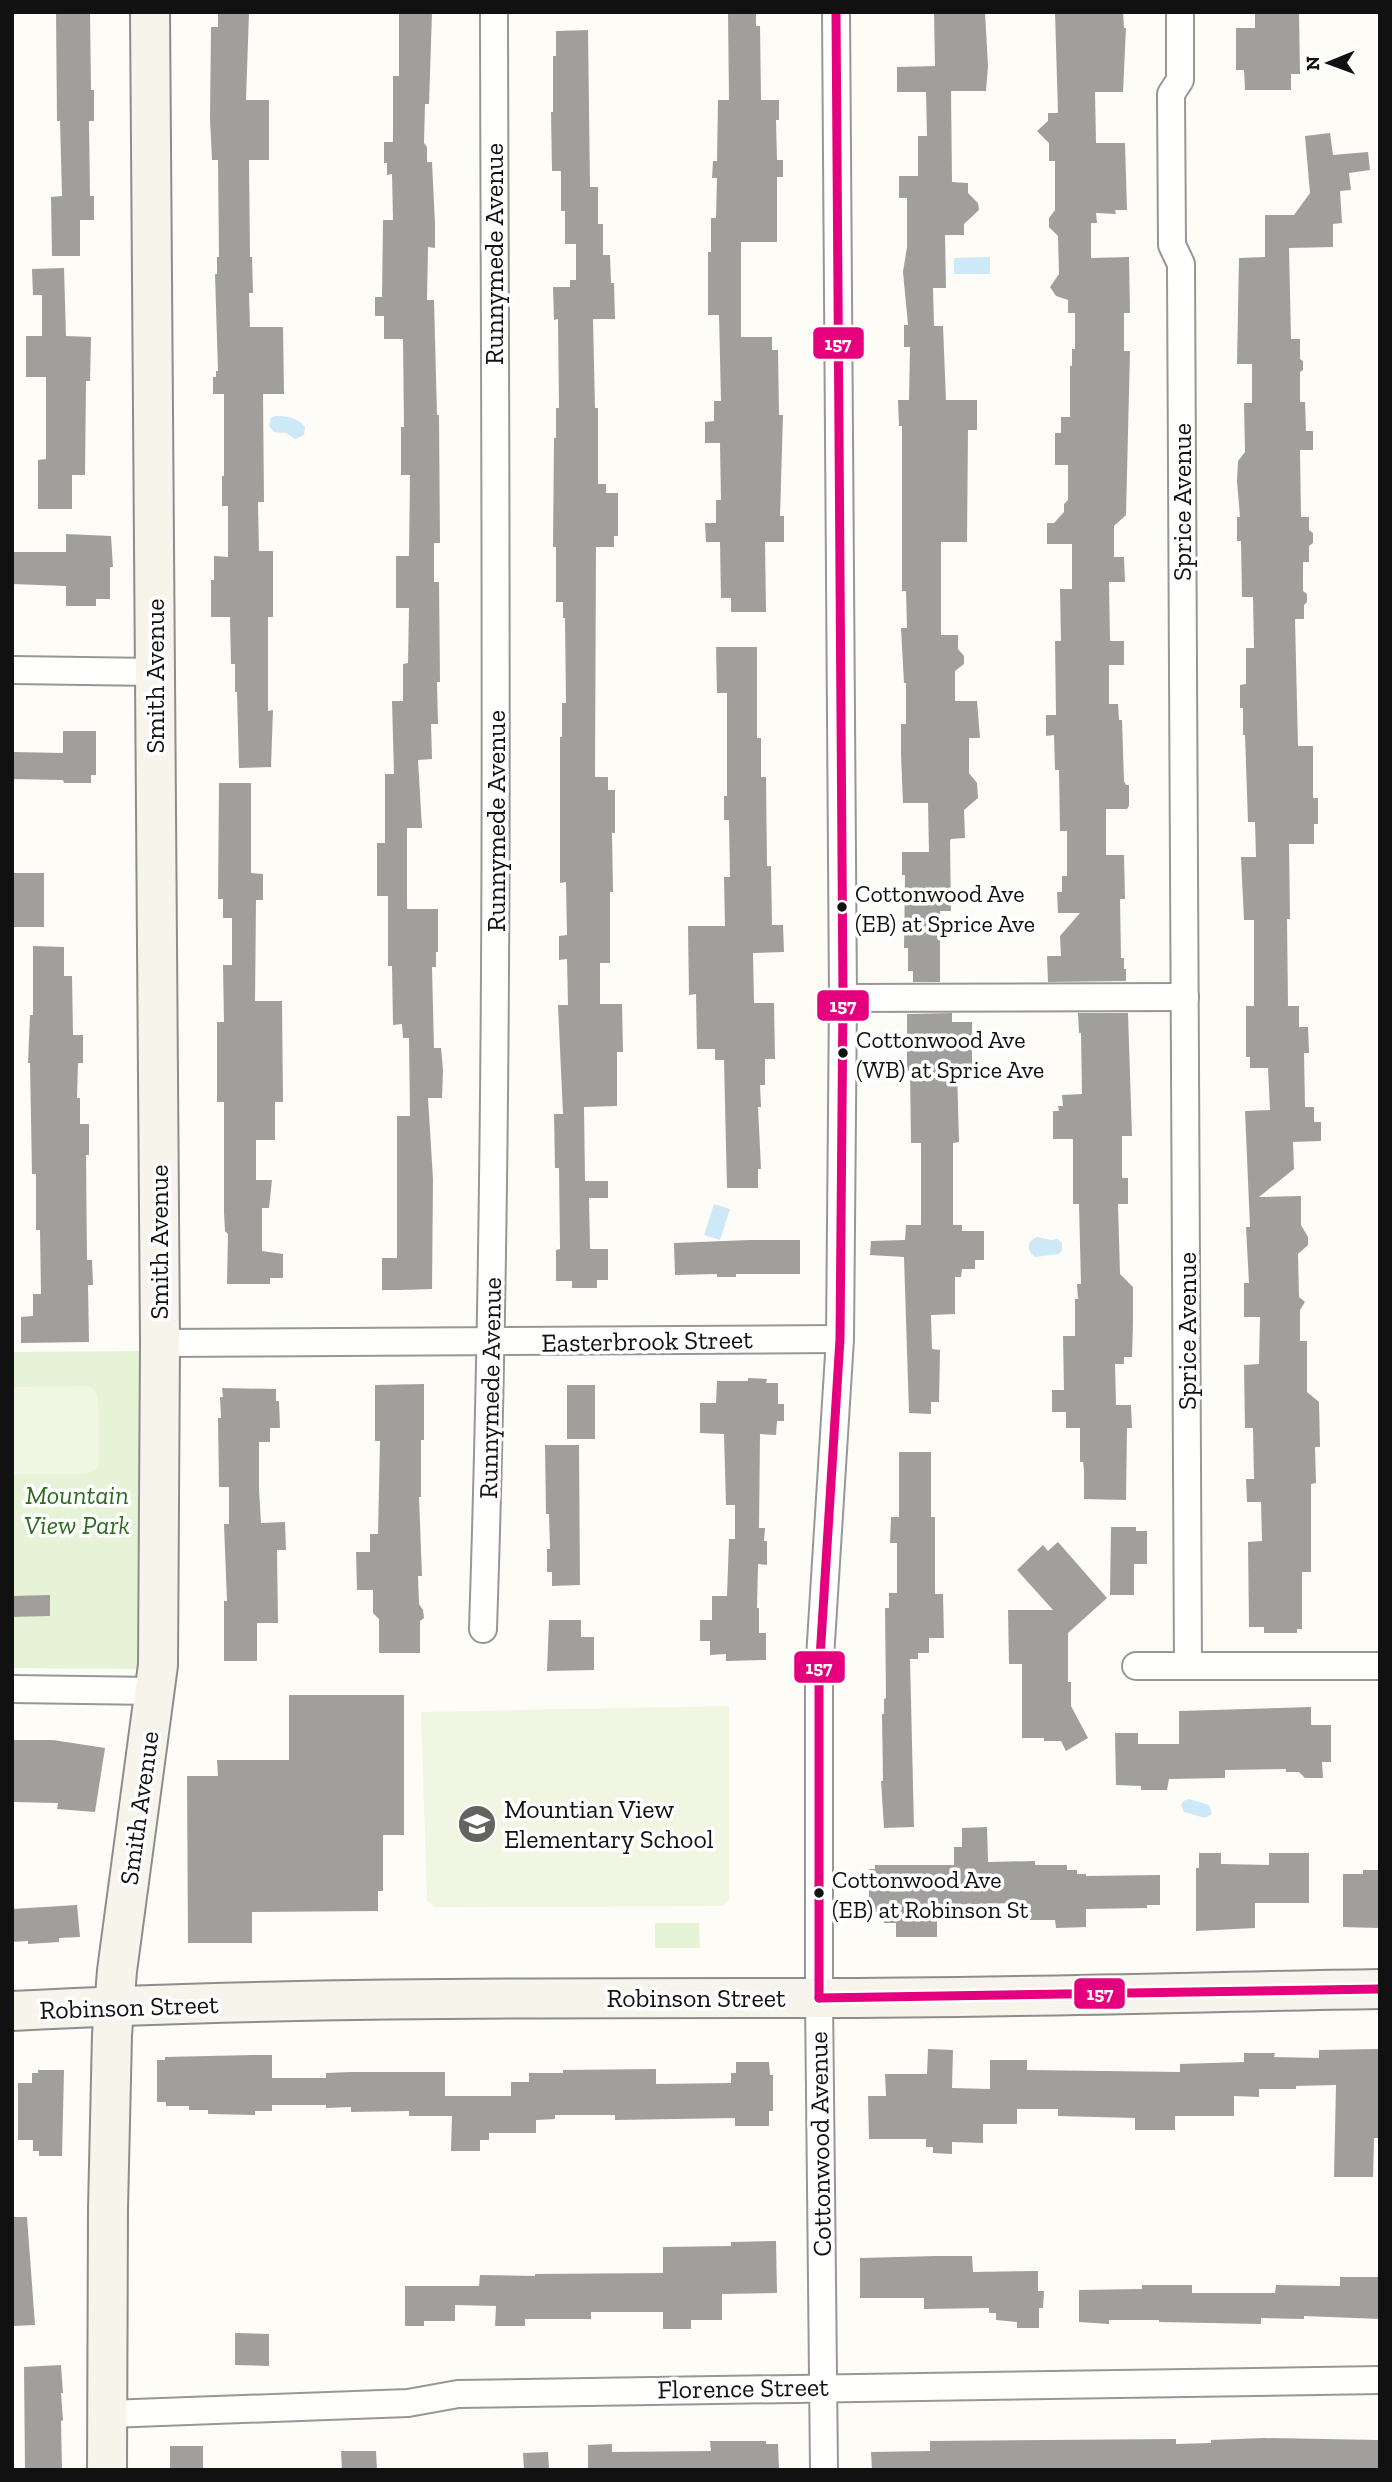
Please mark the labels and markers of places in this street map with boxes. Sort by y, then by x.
place label: Cottonwood Ave (EB) at Sprice Ave [855,879,1035,938]
marker: Cottonwood Ave (EB) at Sprice Ave [835,900,849,914]
place label: Cottonwood Ave (WB) at Sprice Ave [856,1025,1044,1084]
marker: Cottonwood Ave (WB) at Sprice Ave [836,1046,850,1060]
place label: Mountian View Elementary School [504,1793,714,1855]
school or university icon: Mountian View Elementary School [456,1803,498,1845]
place label: Cottonwood Ave (EB) at Robinson St [832,1865,1028,1924]
marker: Cottonwood Ave (EB) at Robinson St [812,1886,826,1900]

